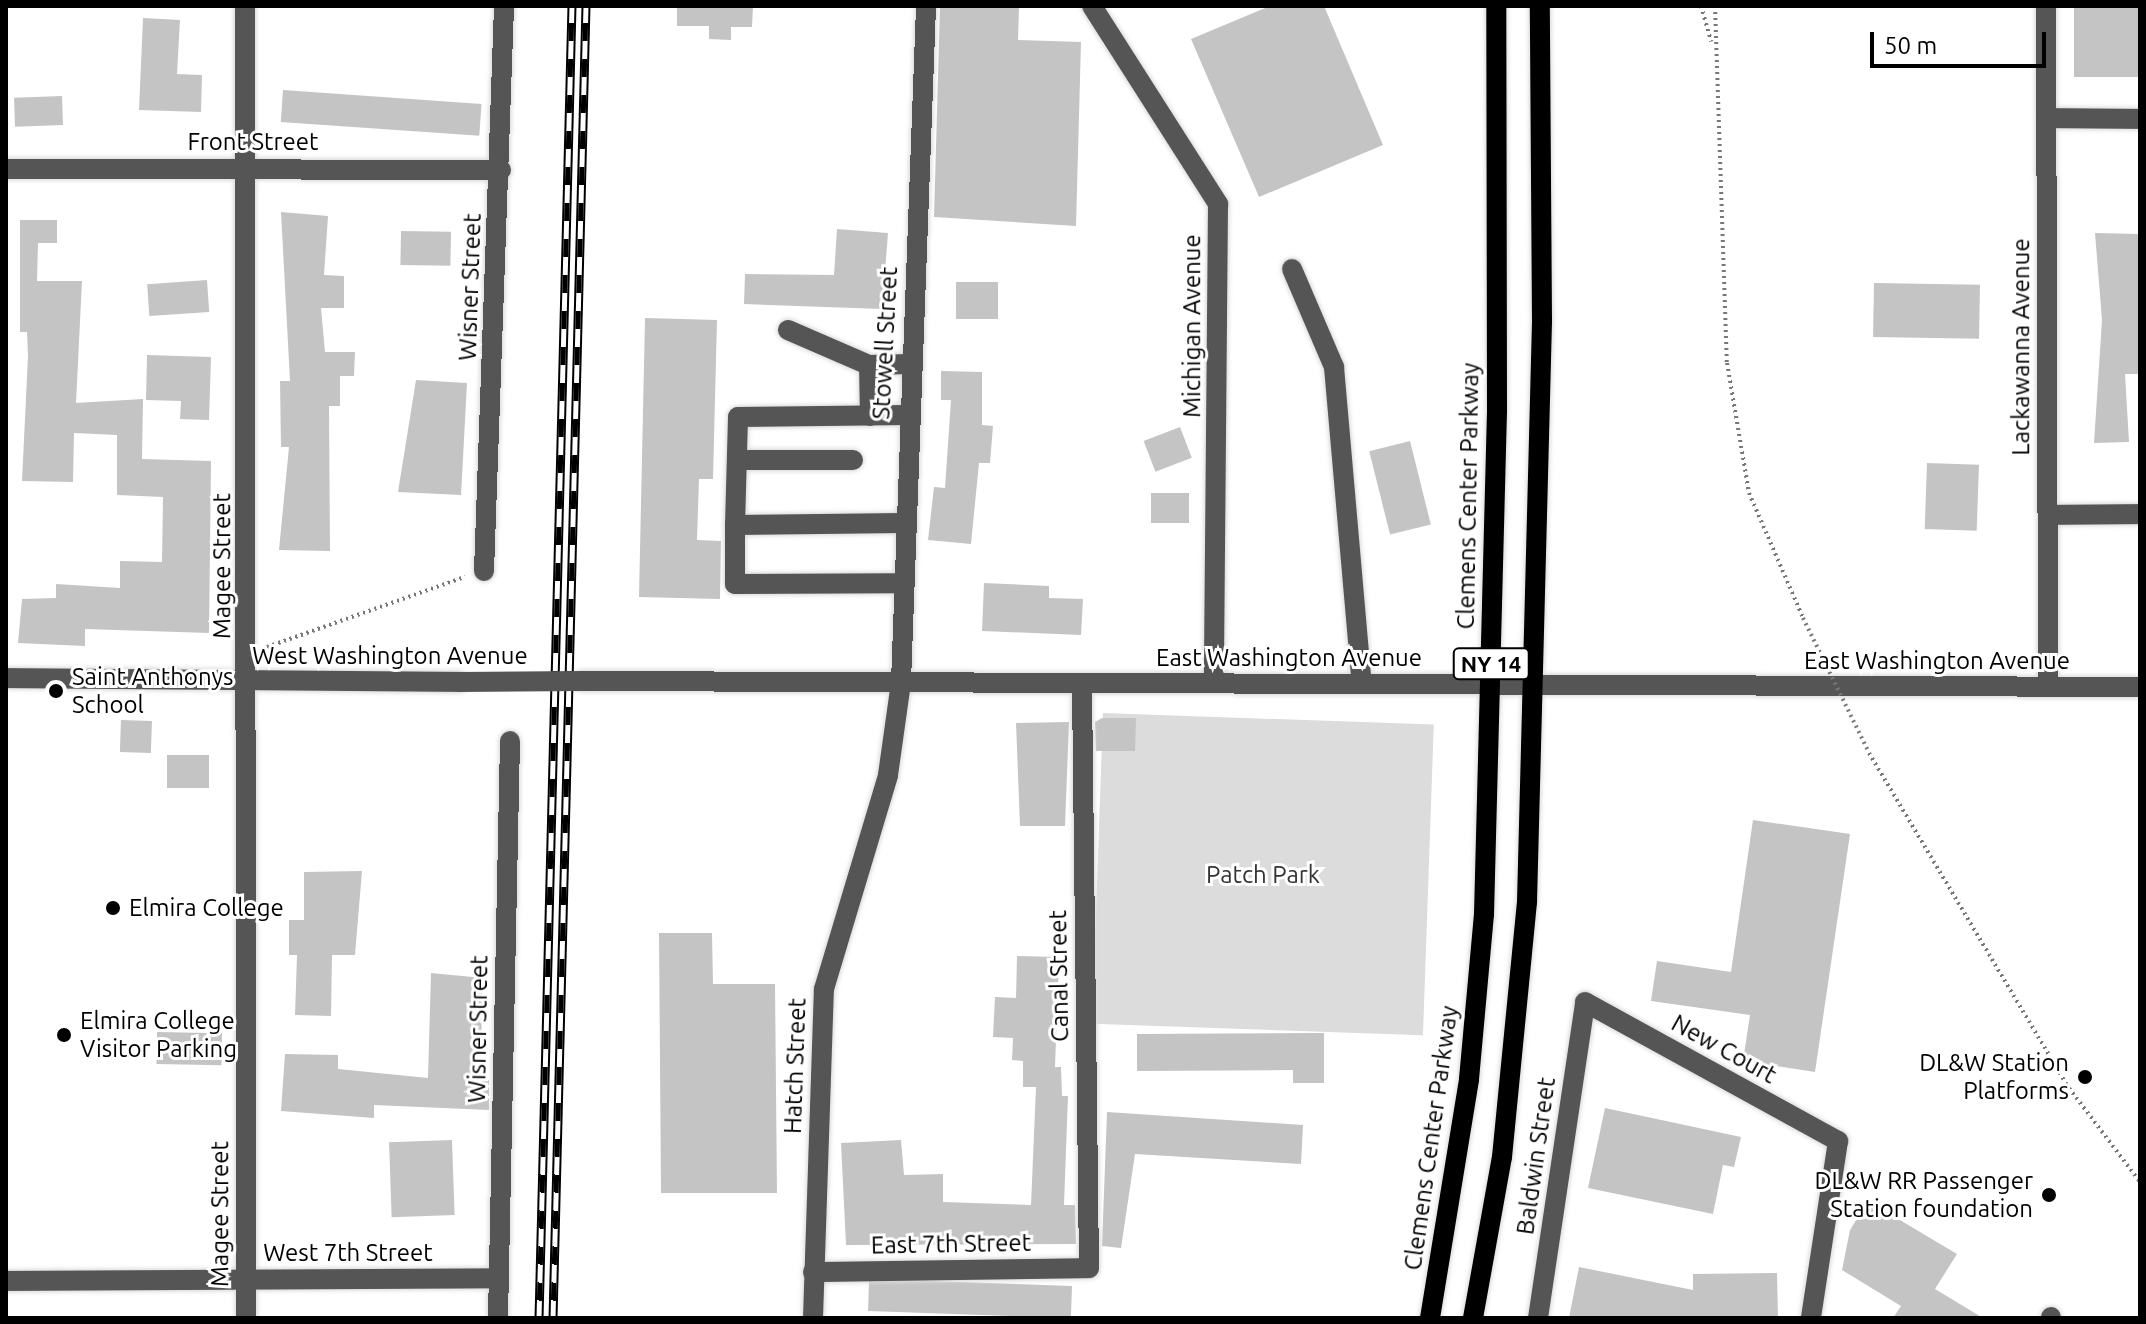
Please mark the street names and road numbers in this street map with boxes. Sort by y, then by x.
street label: Front Street [188,128,318,156]
street label: Wisner Street [453,213,487,361]
street label: Michigan Avenue [1178,234,1206,418]
street label: Lackawanna Avenue [2007,238,2035,456]
street label: Stowell Street [867,266,903,420]
street label: Clemens Center Parkway [1451,362,1485,630]
street label: Magee Street [208,493,236,639]
street label: West Washington Avenue [252,642,528,670]
street label: East Washington Avenue [1156,644,1422,672]
road number: NY 14 [1451,646,1531,682]
street label: East Washington Avenue [1804,647,2070,675]
street label: Canal Street [1043,910,1075,1042]
street label: Wisner Street [462,955,494,1103]
street label: Hatch Street [778,998,812,1134]
street label: Clemens Center Parkway [1398,1004,1464,1272]
street label: New Court [1667,1008,1781,1090]
street label: Baldwin Street [1511,1075,1561,1237]
street label: Magee Street [206,1141,234,1287]
street label: East 7th Street [871,1228,1031,1260]
street label: West 7th Street [263,1239,433,1267]

